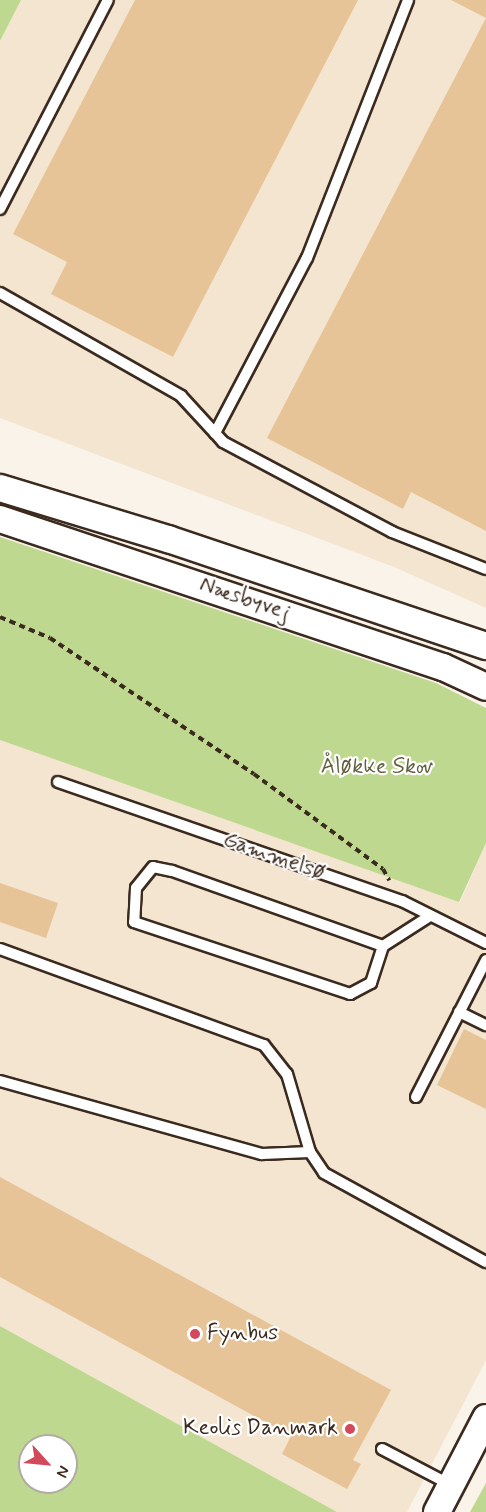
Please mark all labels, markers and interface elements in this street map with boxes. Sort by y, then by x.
street label: Næsbyvej [196,571,294,627]
park label: Åløkke Skov [320,755,434,781]
street label: Gammelsø [219,827,329,887]
place label: Fynbus [207,1321,278,1347]
marker: Fynbus [188,1327,202,1341]
place label: Keolis Danmark [179,1416,338,1442]
marker: Keolis Danmark [343,1422,357,1436]
north arrow [18,1434,78,1494]
text: N [51,1462,74,1481]

